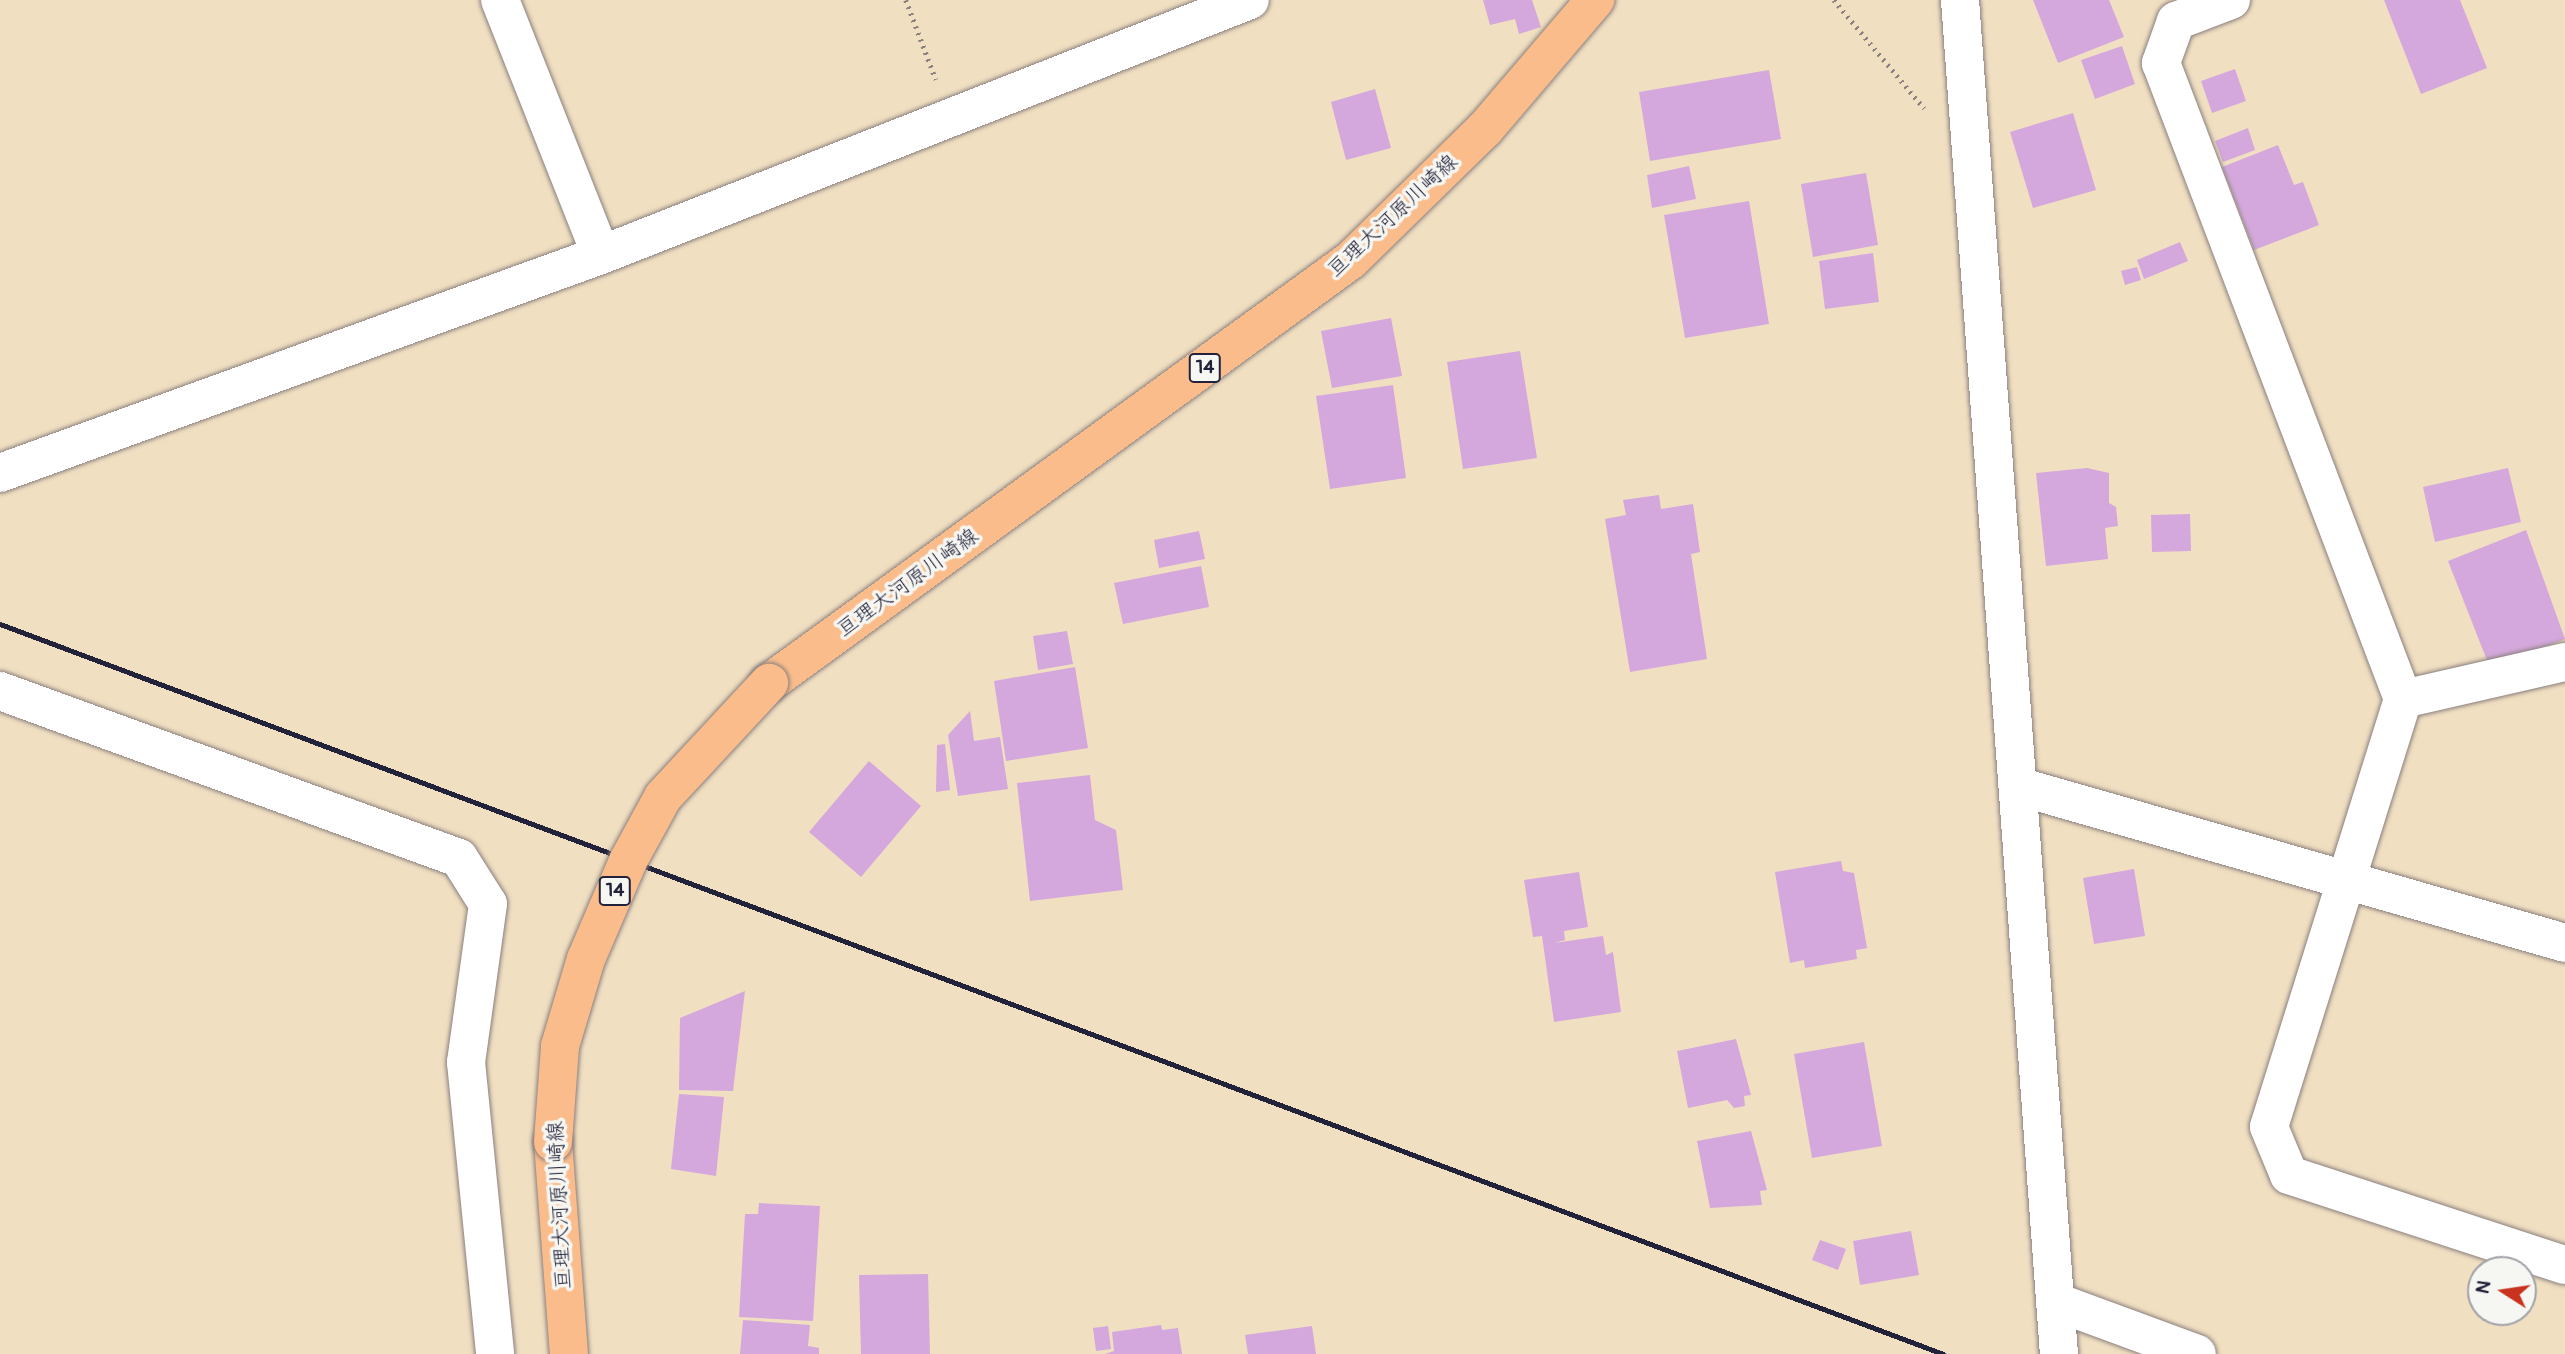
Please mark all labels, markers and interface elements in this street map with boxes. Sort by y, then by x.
street label: 亘理大河原川崎線 [1323,149,1463,283]
road number: 14 [1188,352,1222,384]
street label: 亘理大河原川崎線 [833,523,983,643]
road number: 14 [598,876,632,906]
street label: 亘理大河原川崎線 [543,1120,577,1290]
north arrow [2467,1256,2537,1326]
text: N [2470,1278,2496,1296]

